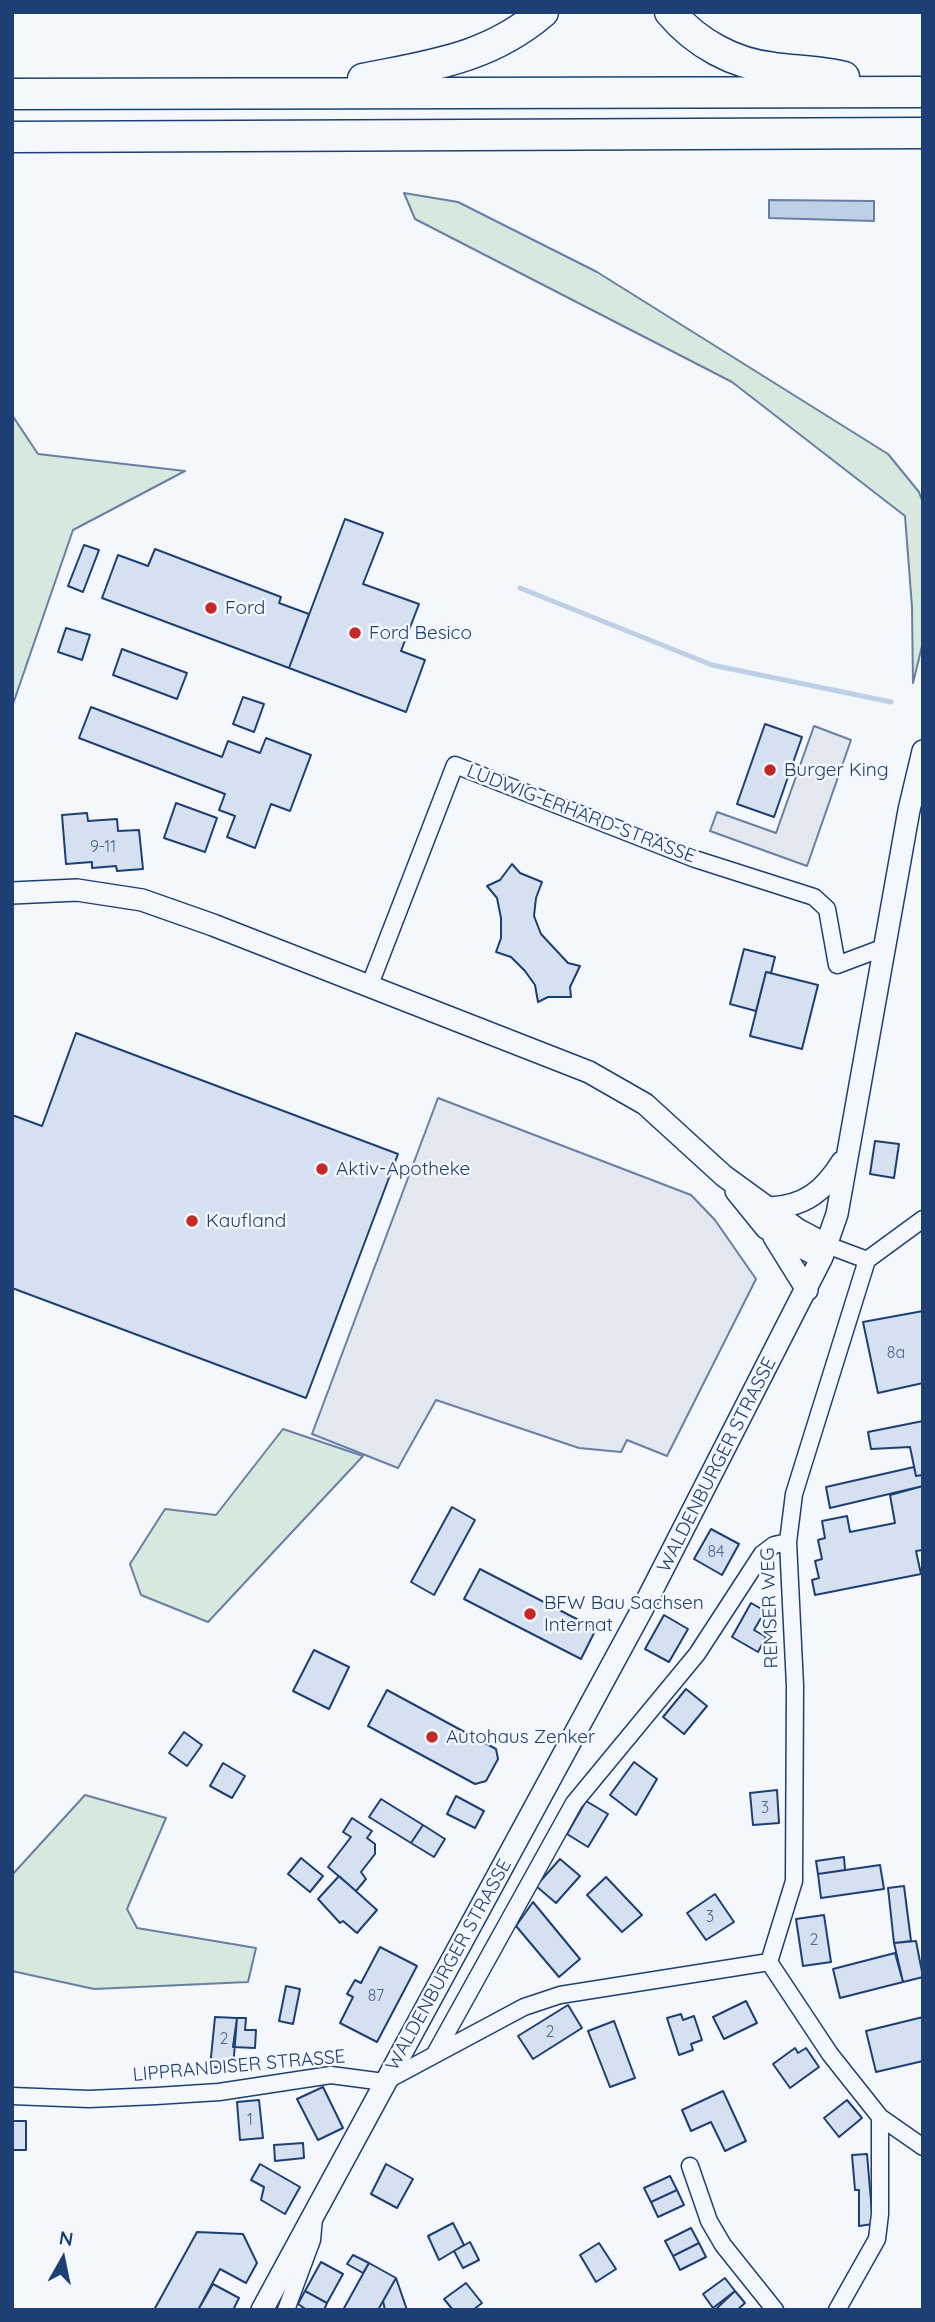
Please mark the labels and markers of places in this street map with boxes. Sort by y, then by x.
place label: Ford [225,597,265,619]
marker: Ford [203,600,219,616]
place label: Ford Besico [369,622,472,644]
marker: Ford Besico [347,625,363,641]
place label: Burger King [784,759,889,781]
marker: Burger King [762,762,778,778]
place label: Aktiv-Apotheke [336,1158,470,1180]
marker: Aktiv-Apotheke [314,1161,330,1177]
place label: Kaufland [206,1210,286,1232]
marker: Kaufland [184,1213,200,1229]
place label: BFW Bau Sachsen Internat [544,1592,704,1636]
marker: BFW Bau Sachsen Internat [522,1606,538,1622]
place label: Autohaus Zenker [446,1726,595,1748]
marker: Autohaus Zenker [424,1729,440,1745]

